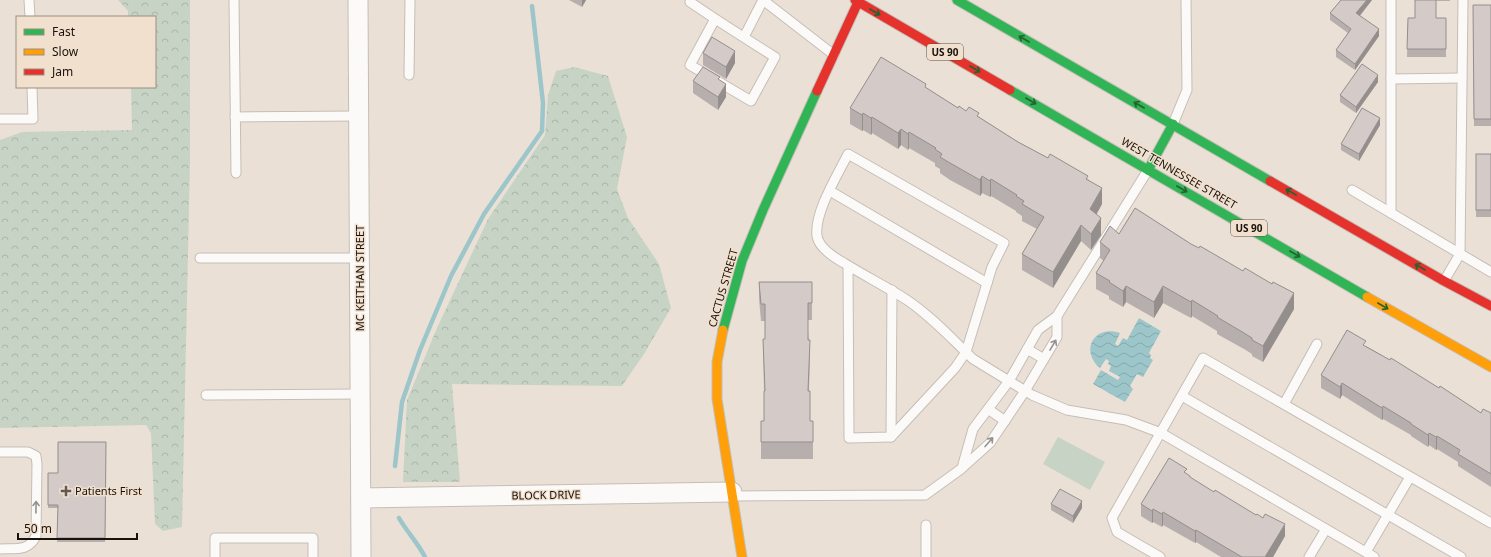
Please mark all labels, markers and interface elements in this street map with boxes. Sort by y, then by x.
one-way arrow [869,8,881,16]
legend [16,16,156,88]
text: Fast [52,23,76,40]
one-way arrow [1018,35,1030,43]
text: Slow [52,43,79,60]
road number: US 90 [927,44,963,60]
text: Jam [51,63,73,80]
one-way arrow [969,65,981,73]
one-way arrow [1025,98,1037,106]
one-way arrow [1133,100,1145,108]
street label: WEST TENNESSEE STREET [1119,133,1240,212]
one-way arrow [1176,186,1188,194]
one-way arrow [1285,188,1297,196]
road number: US 90 [1231,220,1267,236]
street label: MC KEITHAN STREET [352,225,367,331]
street label: CACTUS STREET [704,247,741,329]
one-way arrow [1289,251,1301,259]
one-way arrow [1414,262,1426,270]
one-way arrow [1377,302,1389,310]
one-way arrow [1049,339,1057,351]
one-way arrow [985,437,994,448]
place label: Patients First [75,483,142,498]
marker: Patients First [60,485,72,497]
street label: BLOCK DRIVE [511,486,581,503]
one-way arrow [32,501,40,514]
scale bar [18,515,137,541]
text: 50 m [24,520,52,537]

